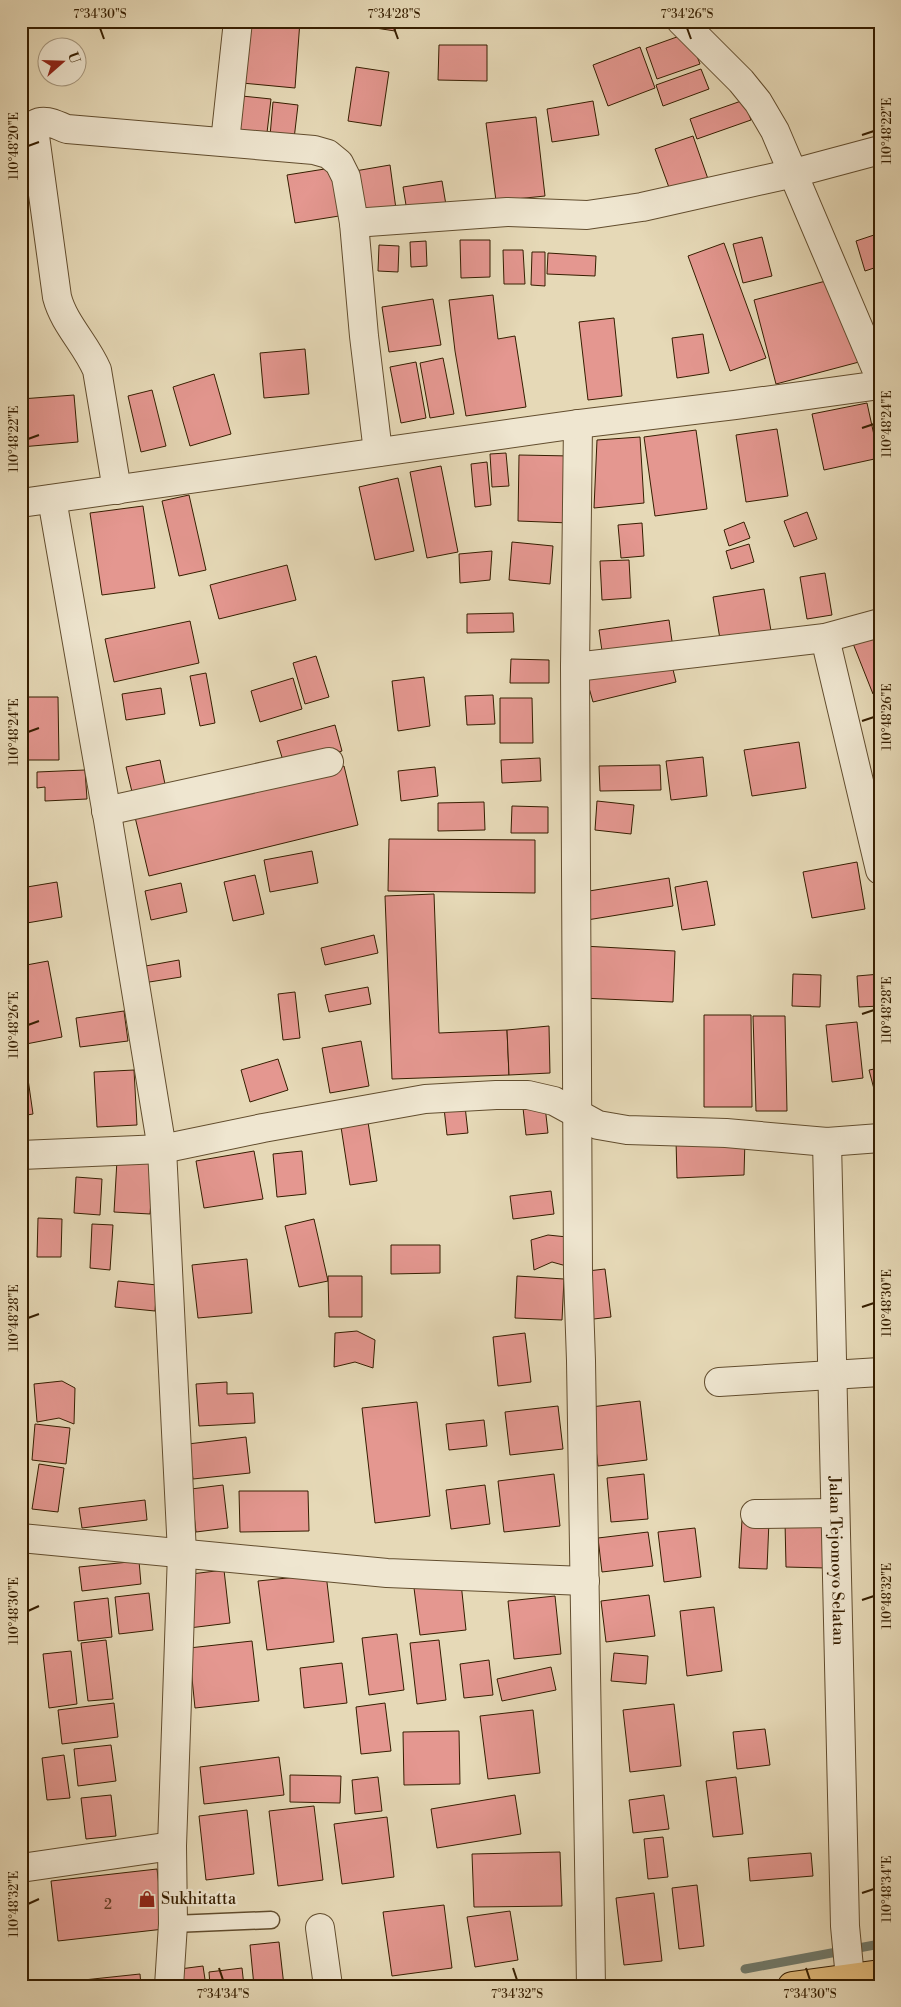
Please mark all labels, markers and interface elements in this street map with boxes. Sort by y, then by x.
text: 7°34'30"S [73,7,127,22]
text: 7°34'28"S [368,7,421,22]
text: 7°34'26"S [661,7,714,22]
north arrow [38,38,88,88]
text: U [63,50,84,66]
text: 110°48'22"E [880,98,895,164]
text: 110°48'20"E [7,112,22,180]
text: 110°48'24"E [880,391,895,457]
text: 110°48'22"E [7,406,22,472]
text: 110°48'26"E [880,684,895,751]
text: 110°48'24"E [7,699,22,765]
text: 110°48'28"E [880,976,895,1044]
text: 110°48'26"E [7,992,22,1059]
text: 110°48'30"E [880,1269,895,1337]
text: 110°48'28"E [7,1284,22,1352]
street label: Jalan Tejomoyo Selatan [825,1475,849,1646]
text: 110°48'32"E [880,1563,895,1629]
text: 110°48'30"E [7,1577,22,1645]
text: 110°48'34"E [880,1856,895,1922]
text: 110°48'32"E [7,1871,22,1937]
shop icon: Sukhitatta [137,1889,157,1909]
place label: Sukhitatta [161,1889,237,1909]
house number: 2 [104,1896,112,1914]
text: 7°34'34"S [197,1987,249,2002]
text: 7°34'32"S [491,1987,543,2002]
text: 7°34'30"S [783,1987,837,2002]

